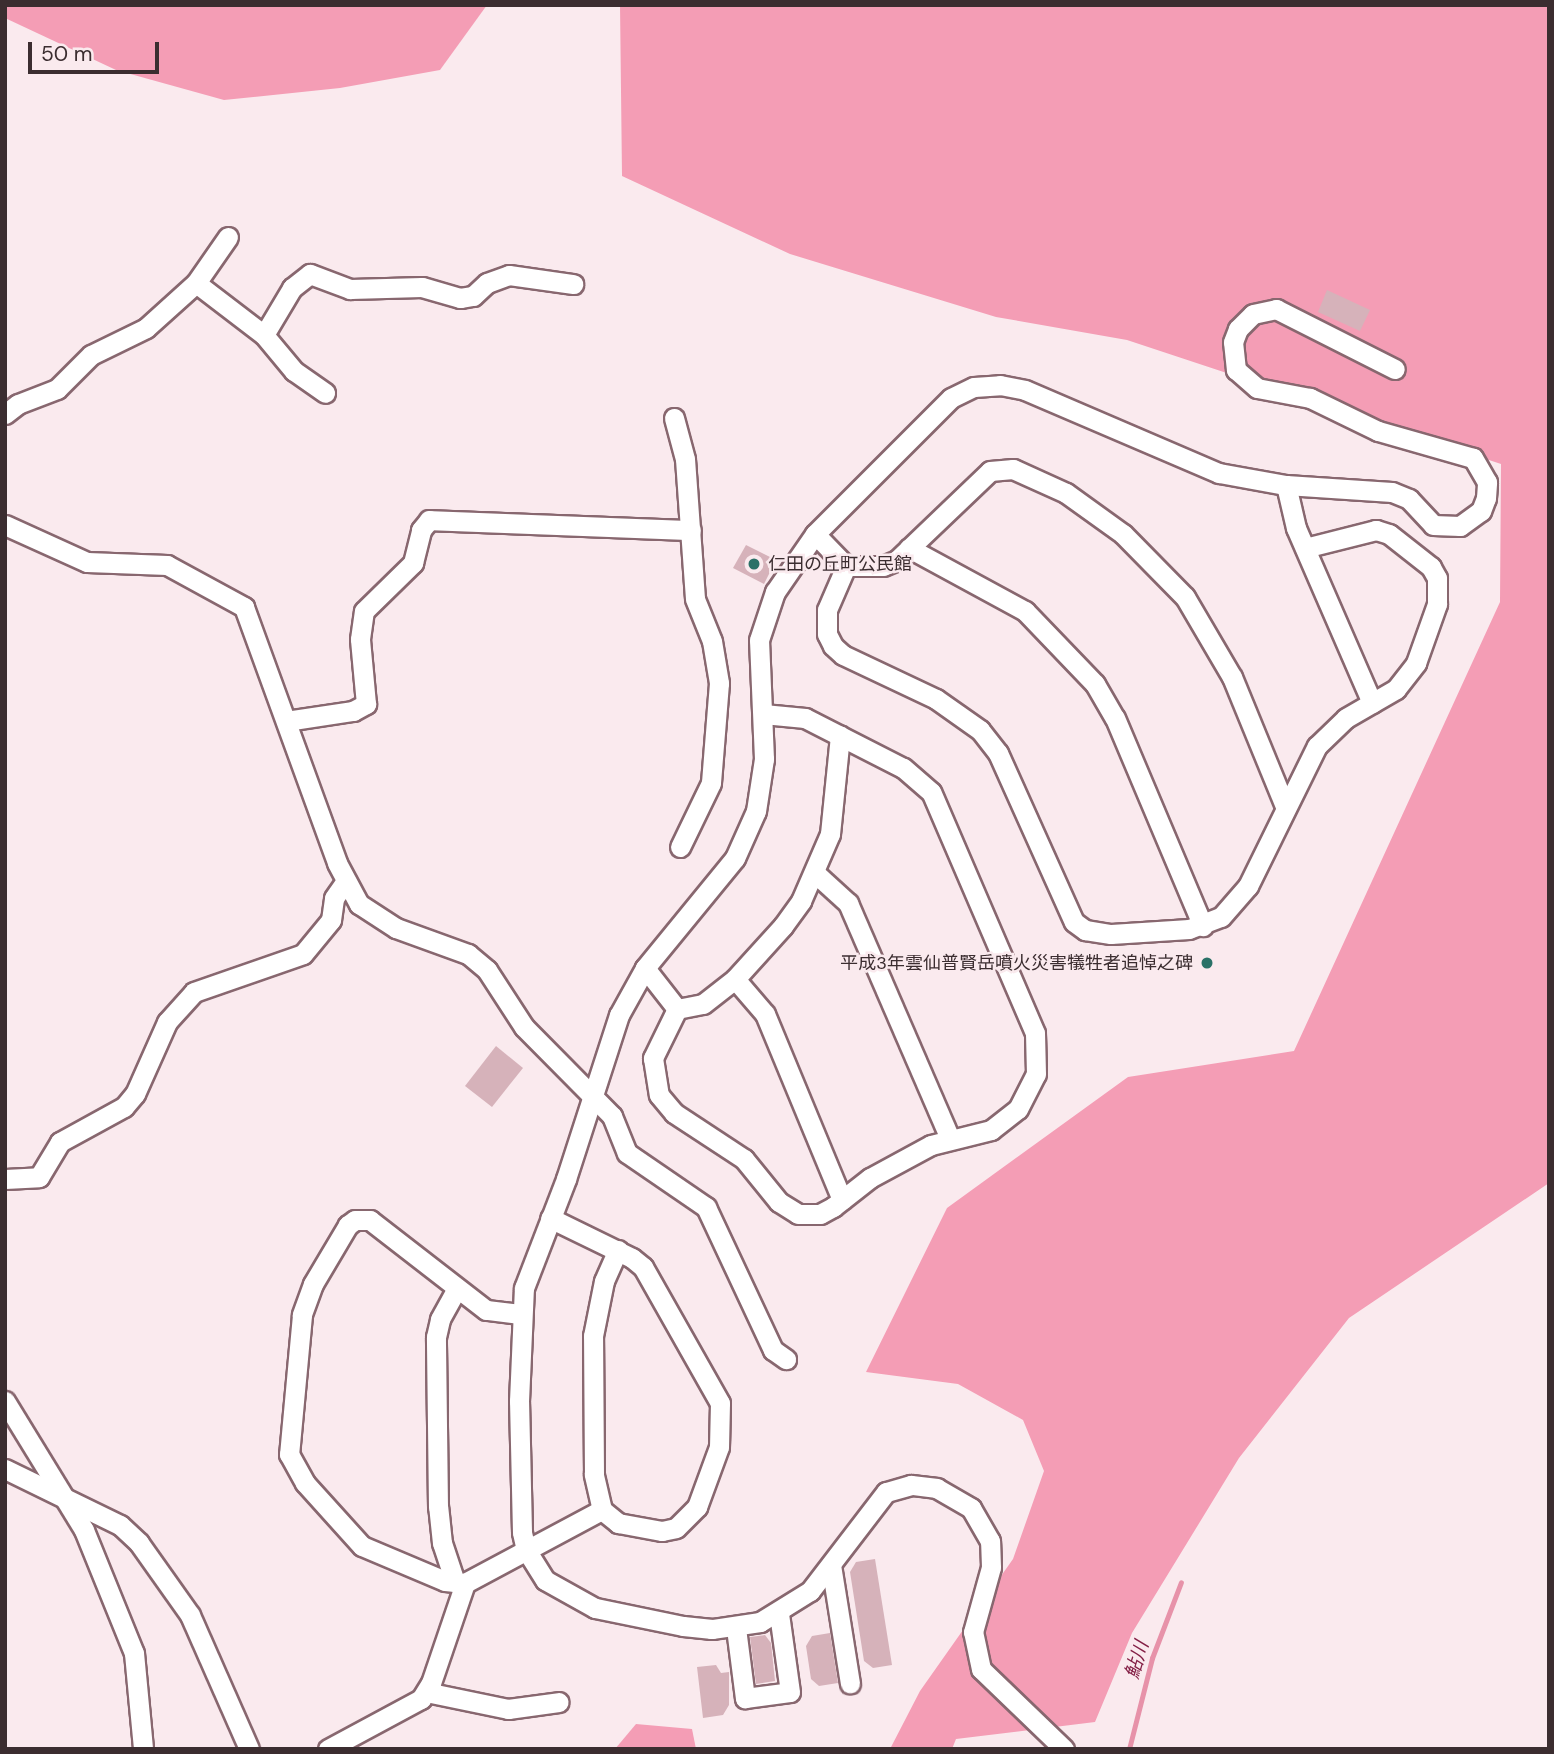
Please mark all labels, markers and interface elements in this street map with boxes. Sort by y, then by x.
scale bar [32,28,163,72]
text: 50 m [41,40,92,68]
place label: 仁田の丘町公民館 [768,553,912,575]
marker: 仁田の丘町公民館 [746,556,762,572]
place label: 平成3年雲仙普賢岳噴火災害犠牲者追悼之碑 [840,952,1193,974]
marker: 平成3年雲仙普賢岳噴火災害犠牲者追悼之碑 [1199,955,1215,971]
water label: 鮎川 [1121,1638,1153,1682]

